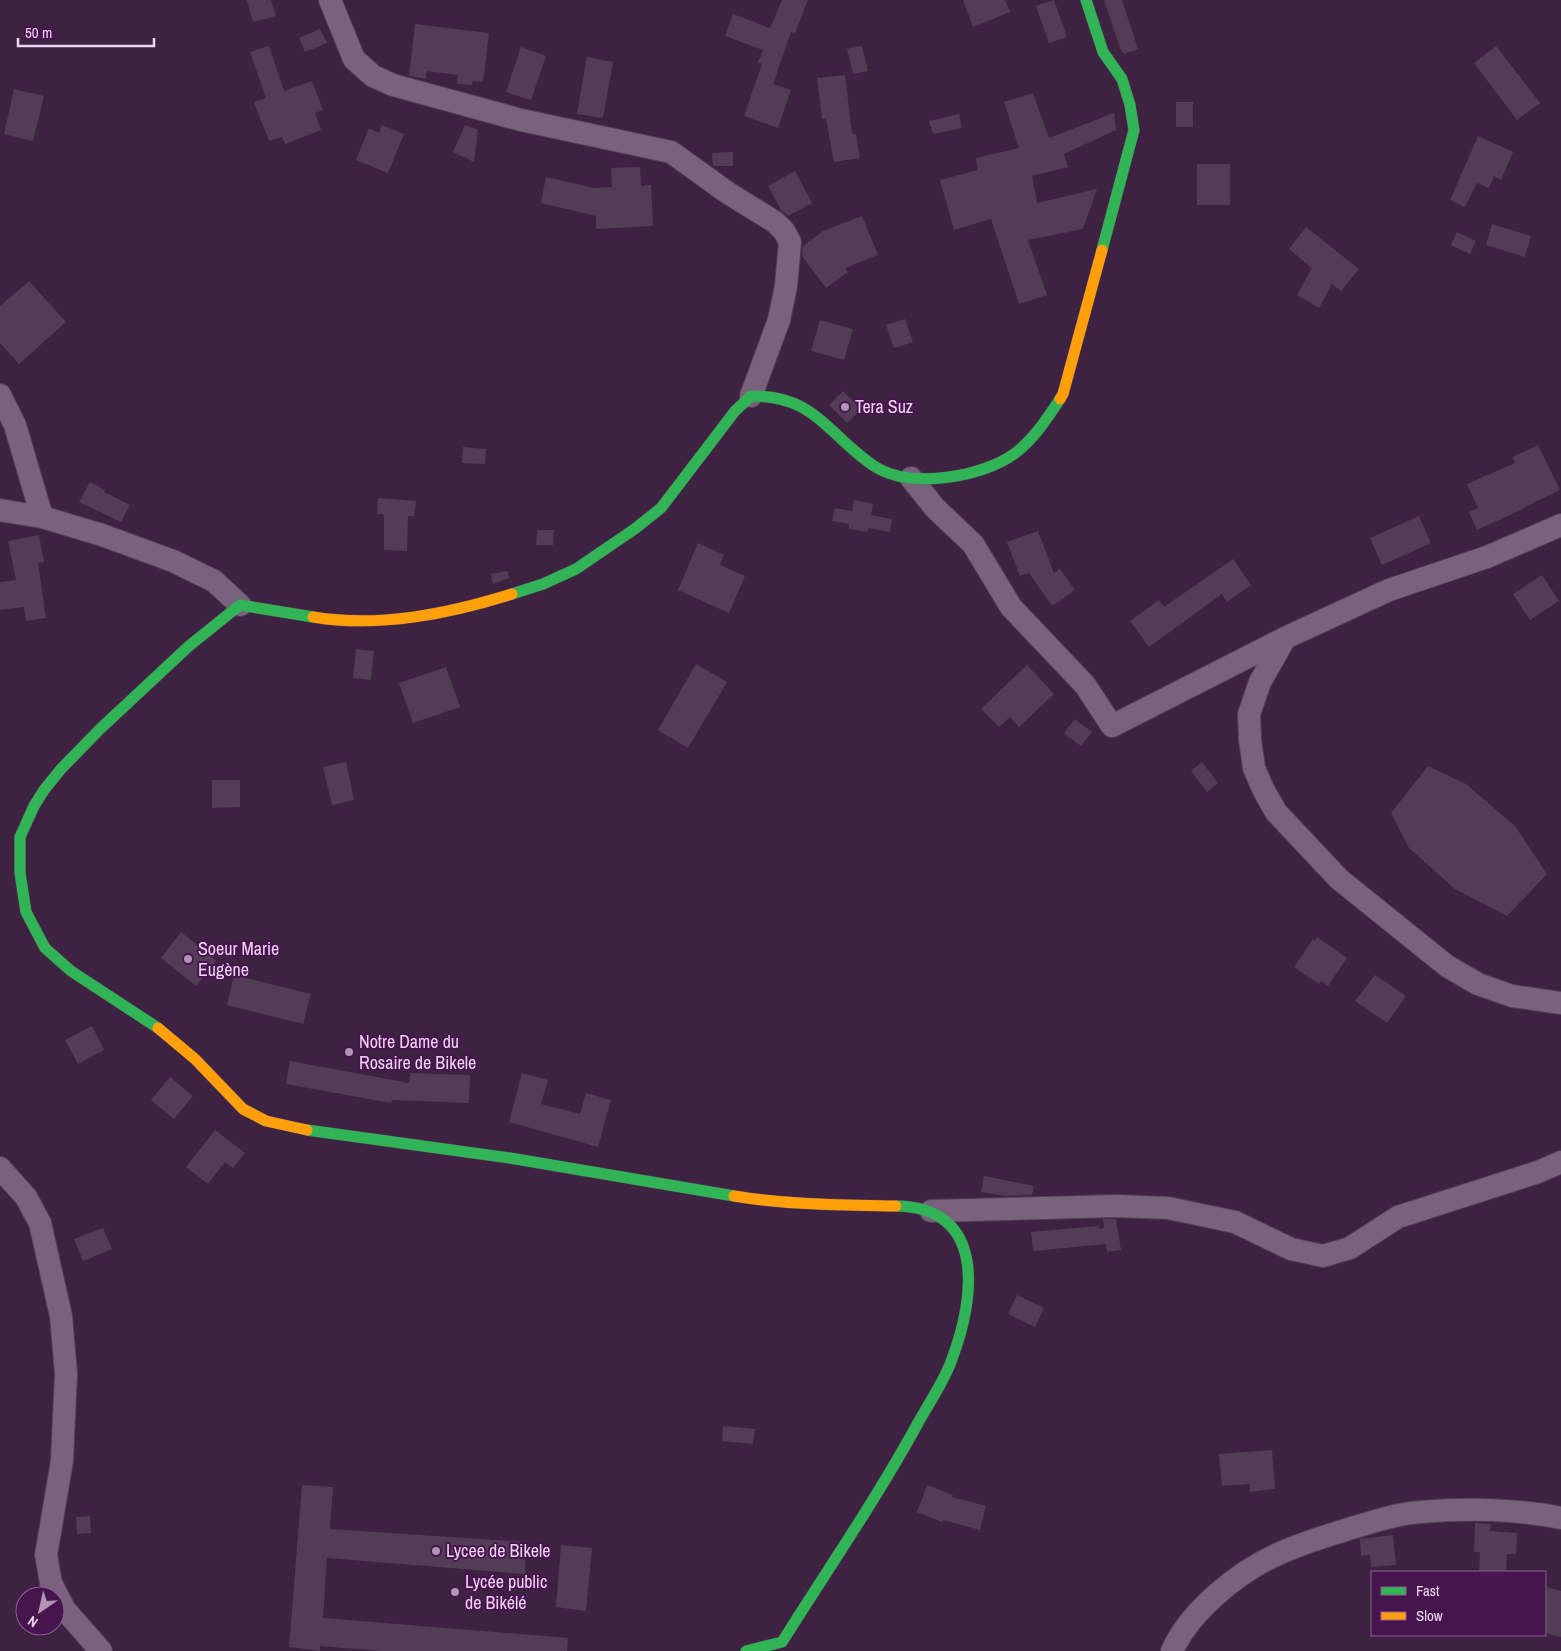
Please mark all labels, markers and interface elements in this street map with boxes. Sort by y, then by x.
scale bar [18,15,154,47]
text: 50 m [25,22,52,43]
place label: Tera Suz [855,394,913,419]
marker: Tera Suz [839,401,851,413]
place label: Soeur Marie Eugène [198,936,279,982]
marker: Soeur Marie Eugène [182,953,194,965]
place label: Notre Dame du Rosaire de Bikele [359,1029,476,1075]
marker: Notre Dame du Rosaire de Bikele [343,1046,355,1058]
place label: Lycee de Bikele [446,1538,551,1563]
marker: Lycee de Bikele [430,1545,442,1557]
place label: Lycée public de Bikélé [465,1569,547,1615]
legend [1371,1571,1546,1636]
text: Fast [1416,1580,1440,1601]
north arrow [15,1586,65,1636]
marker: Lycée public de Bikélé [449,1586,461,1598]
text: Slow [1416,1605,1443,1626]
text: N [24,1612,41,1632]

